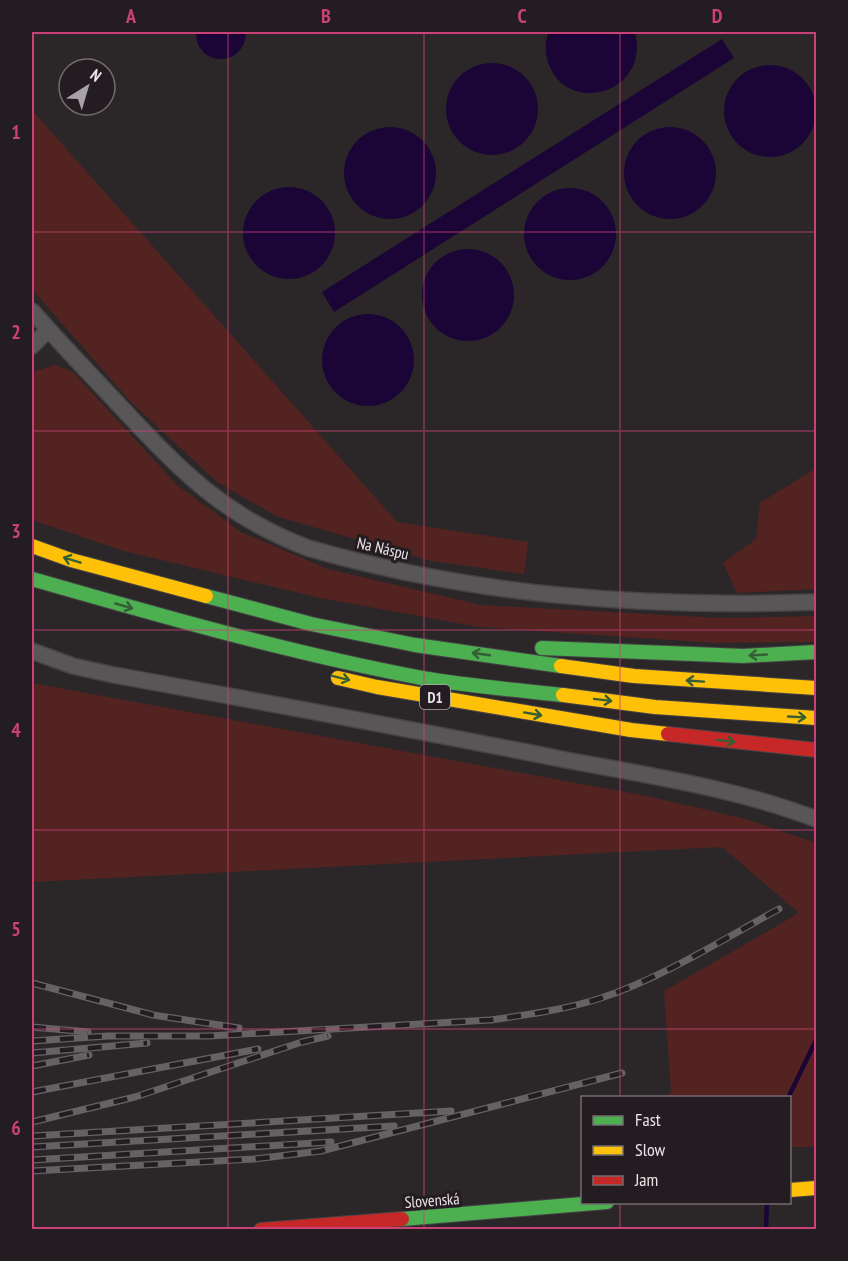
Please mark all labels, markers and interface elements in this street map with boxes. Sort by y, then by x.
text: A [125,3,137,29]
text: B [321,3,331,29]
text: C [517,3,527,29]
text: D [712,3,723,29]
north arrow [57,57,117,117]
text: N [87,64,105,86]
text: 1 [11,119,21,145]
text: 2 [11,319,21,345]
text: 3 [11,518,21,544]
street label: Na Náspu [355,532,411,564]
one-way arrow [63,554,82,565]
one-way arrow [114,601,133,612]
one-way arrow [472,649,491,660]
one-way arrow [749,650,769,661]
one-way arrow [331,673,350,685]
one-way arrow [686,675,706,686]
road number: D1 [420,685,450,709]
one-way arrow [592,695,612,706]
one-way arrow [522,708,542,719]
one-way arrow [786,711,806,722]
text: 4 [11,717,21,743]
one-way arrow [715,736,735,747]
text: 5 [11,916,21,942]
legend [581,1096,791,1204]
text: Fast [635,1108,661,1131]
text: 6 [11,1115,21,1141]
text: Slow [635,1138,666,1161]
text: Jam [634,1168,658,1191]
street label: Slovenská [404,1188,460,1212]

